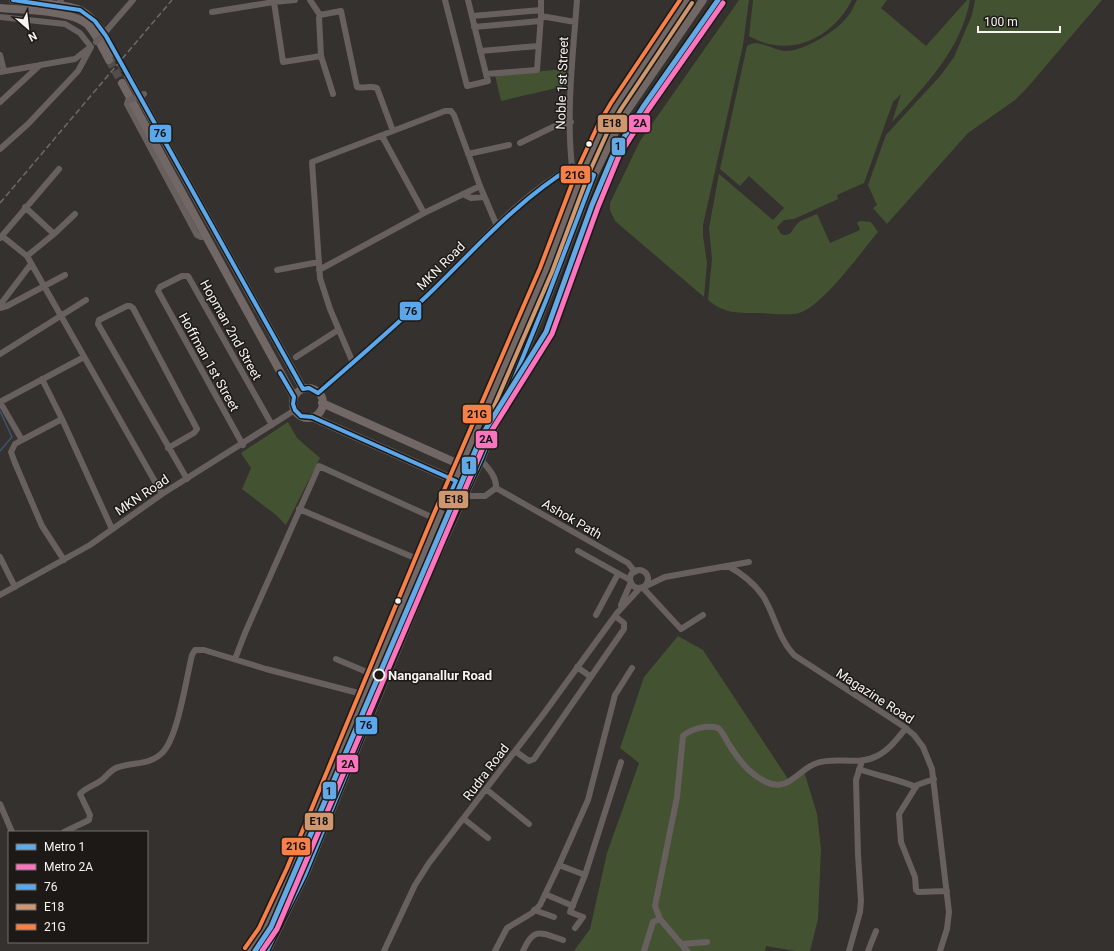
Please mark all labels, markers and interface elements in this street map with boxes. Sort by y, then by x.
north arrow [8,8,48,48]
scale bar [978,8,1060,34]
text: 100 m [984,15,1018,29]
text: N [26,29,39,44]
street label: Noble 1st Street [553,36,571,130]
line badge: E18 [597,114,628,133]
line badge: 2A [628,114,651,133]
text: E18 [603,117,621,130]
text: 2A [633,117,647,130]
line badge: 76 [149,124,172,143]
text: 76 [154,127,166,140]
line badge: 1 [611,137,626,156]
unlabelled marker [584,139,594,149]
text: 1 [615,140,621,153]
line badge: 21G [560,165,591,184]
text: 21G [565,169,585,182]
street label: MKN Road [414,239,468,293]
street label: Hopman 2nd Street [197,277,265,383]
line badge: 76 [399,301,422,321]
text: 76 [405,305,417,318]
street label: Hoffman 1st Street [176,310,242,414]
line badge: 21G [462,404,492,424]
text: 21G [467,408,487,421]
line badge: 2A [475,430,498,449]
text: 2A [479,433,493,446]
line badge: 1 [461,456,477,475]
text: 1 [466,459,472,472]
street label: MKN Road [112,471,172,519]
line badge: E18 [438,490,469,509]
text: E18 [445,493,463,506]
street label: Ashok Path [540,496,604,542]
unlabelled marker [393,596,403,606]
street label: Magazine Road [833,665,917,727]
marker: Nanganallur Road [372,668,386,682]
place label: Nanganallur Road [388,668,492,683]
line badge: 76 [355,716,378,735]
text: 76 [360,719,372,732]
street label: Rudra Road [460,741,512,803]
line badge: 2A [336,754,359,773]
text: 2A [341,758,355,771]
line badge: 1 [322,781,337,800]
text: 1 [326,785,332,798]
line badge: E18 [304,812,334,831]
text: E18 [310,815,328,828]
legend [8,831,148,943]
line badge: 21G [281,837,311,856]
text: Metro 1 [44,840,85,854]
text: 21G [286,840,306,853]
text: Metro 2A [44,860,93,874]
text: 76 [44,880,58,894]
text: E18 [44,900,65,914]
text: 21G [44,920,66,934]

